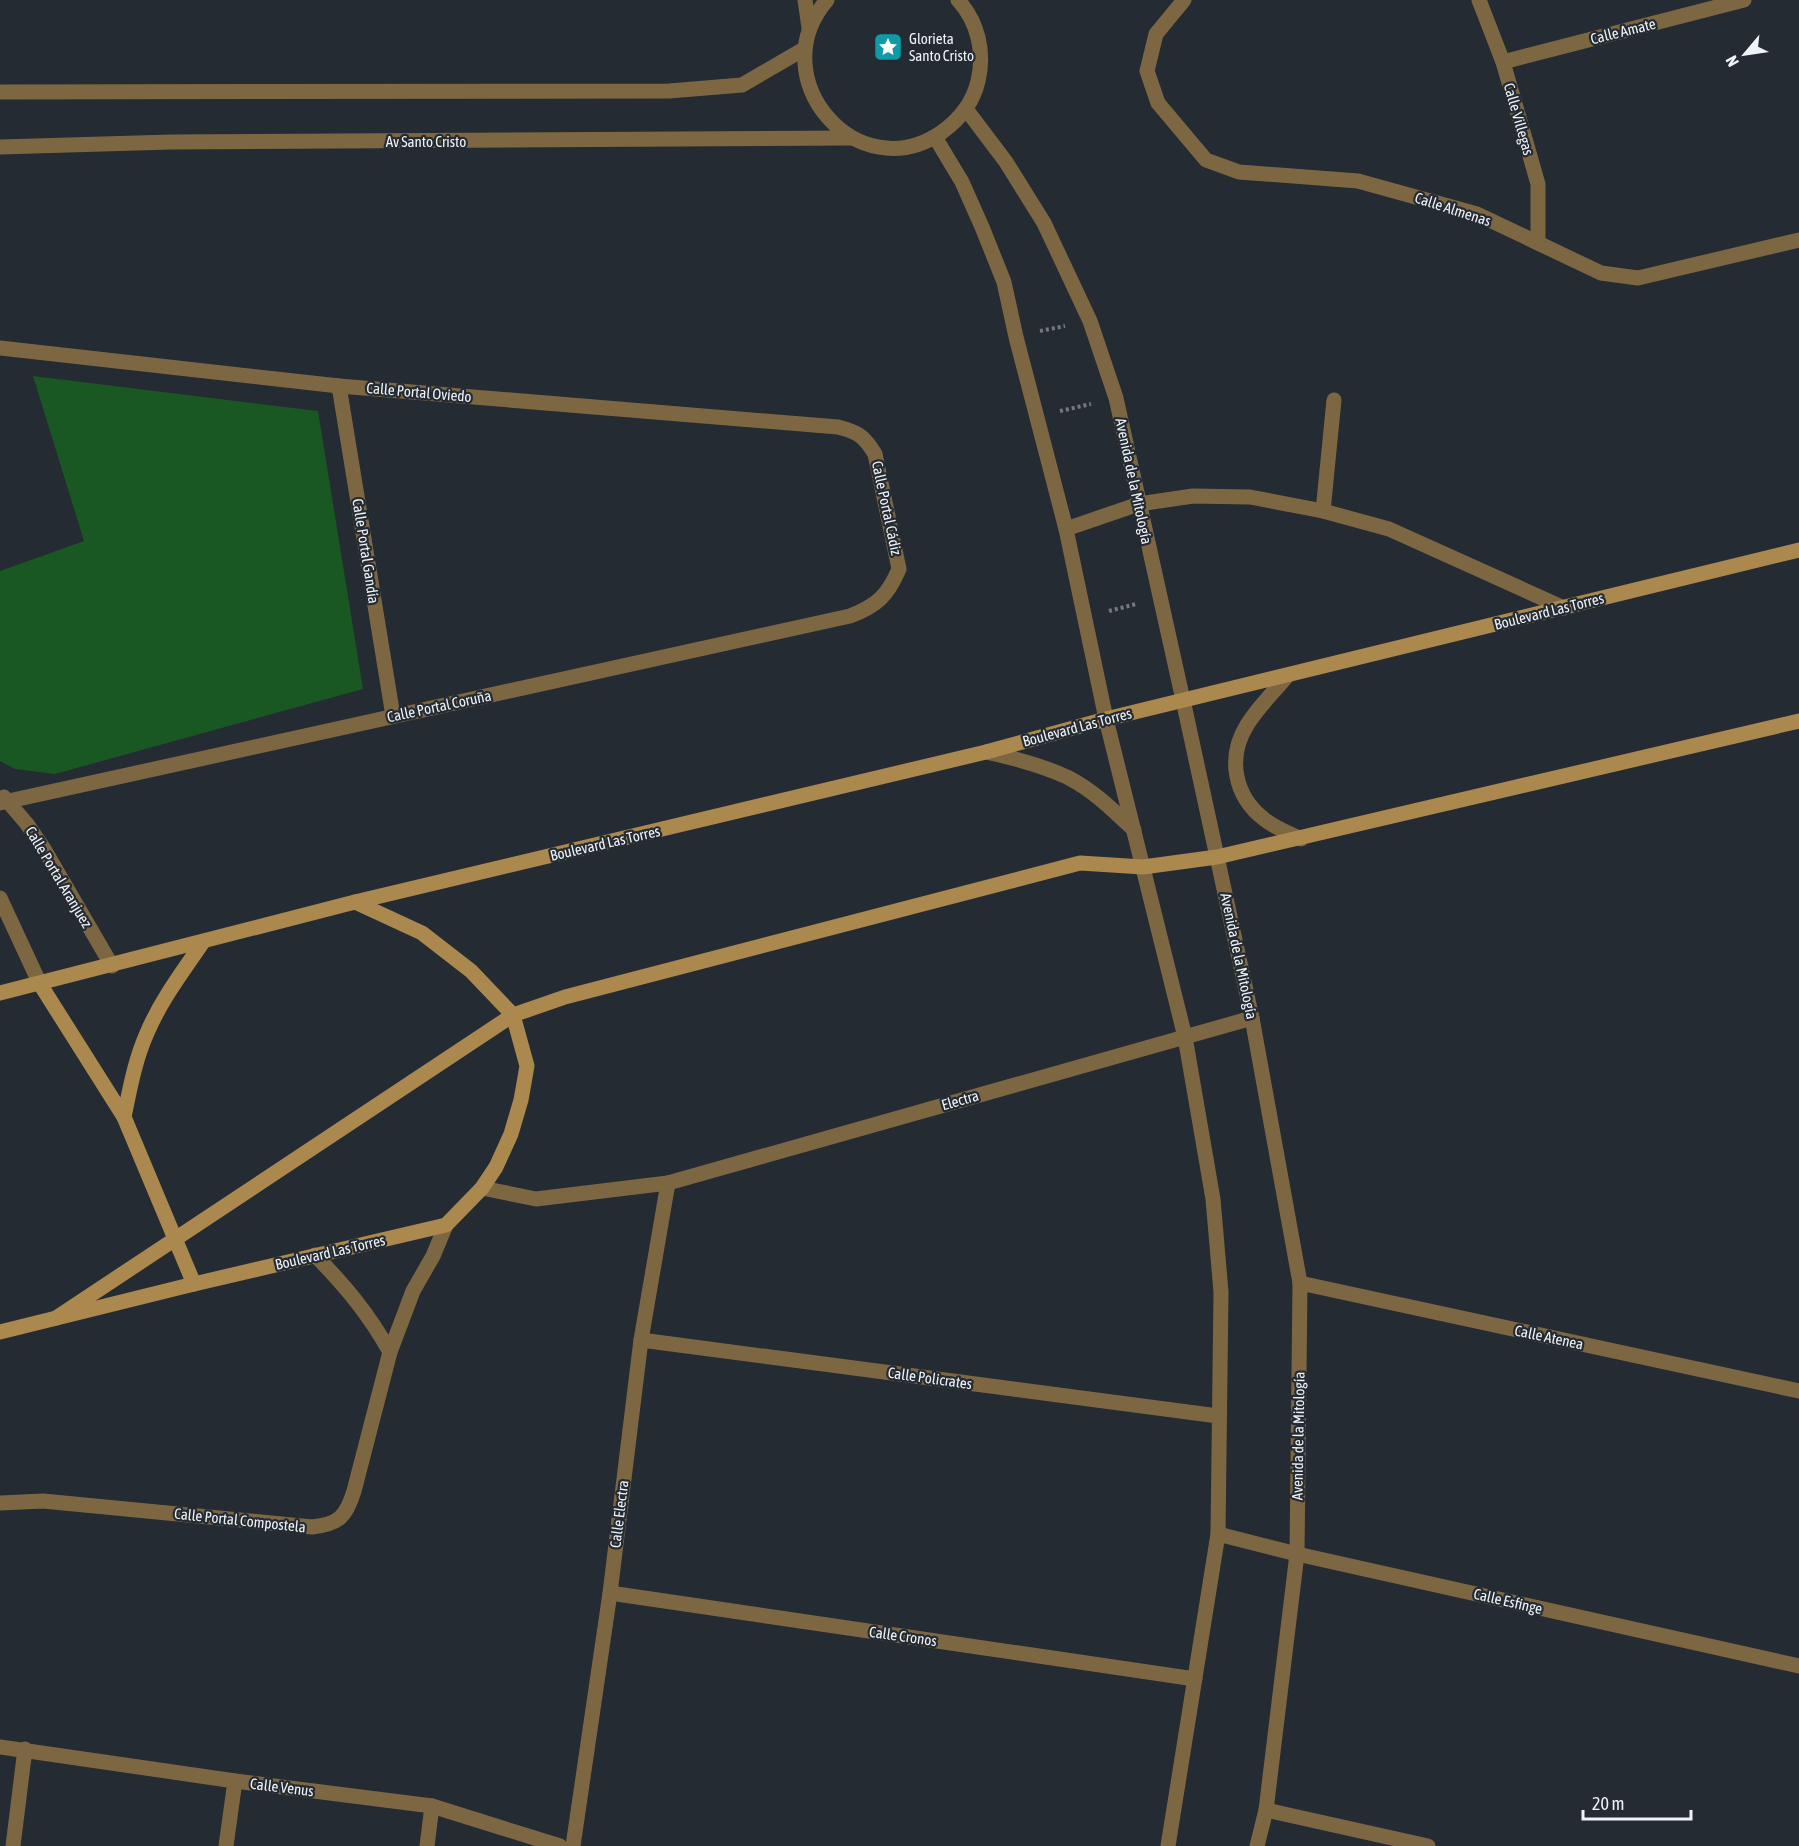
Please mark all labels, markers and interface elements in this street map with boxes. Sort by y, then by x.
street label: Calle Amate [1589,15,1657,47]
north arrow [1715,24,1775,84]
place label: Glorieta Santo Cristo [909,30,974,64]
place icon: Glorieta Santo Cristo [872,31,904,63]
text: N [1722,53,1742,70]
street label: Calle Villegas [1501,81,1537,157]
street label: Av Santo Cristo [386,133,466,150]
street label: Calle Almenas [1413,189,1493,229]
street label: Calle Portal Oviedo [366,379,472,405]
street label: Avenida de la Mitología [1112,416,1156,546]
street label: Calle Portal Cádiz [869,459,905,557]
street label: Calle Portal Gandía [349,497,383,605]
street label: Boulevard Las Torres [1492,589,1606,633]
street label: Calle Portal Coruña [385,687,493,725]
street label: Boulevard Las Torres [1021,704,1133,750]
street label: Boulevard Las Torres [548,822,662,864]
street label: Calle Portal Aranjuez [22,823,96,931]
street label: Avenida de la Mitología [1217,891,1261,1021]
street label: Electra [939,1087,981,1113]
street label: Boulevard Las Torres [273,1231,387,1273]
street label: Calle Atenea [1513,1321,1585,1353]
street label: Calle Policrates [887,1364,973,1392]
street label: Avenida de la Mitología [1288,1372,1308,1500]
street label: Calle Electra [606,1479,632,1549]
street label: Calle Portal Compostela [173,1505,307,1535]
street label: Calle Esfinge [1472,1585,1544,1617]
street label: Calle Cronos [868,1623,938,1649]
street label: Calle Venus [249,1775,315,1799]
scale bar [1583,1783,1691,1821]
text: 20 m [1592,1793,1624,1814]

